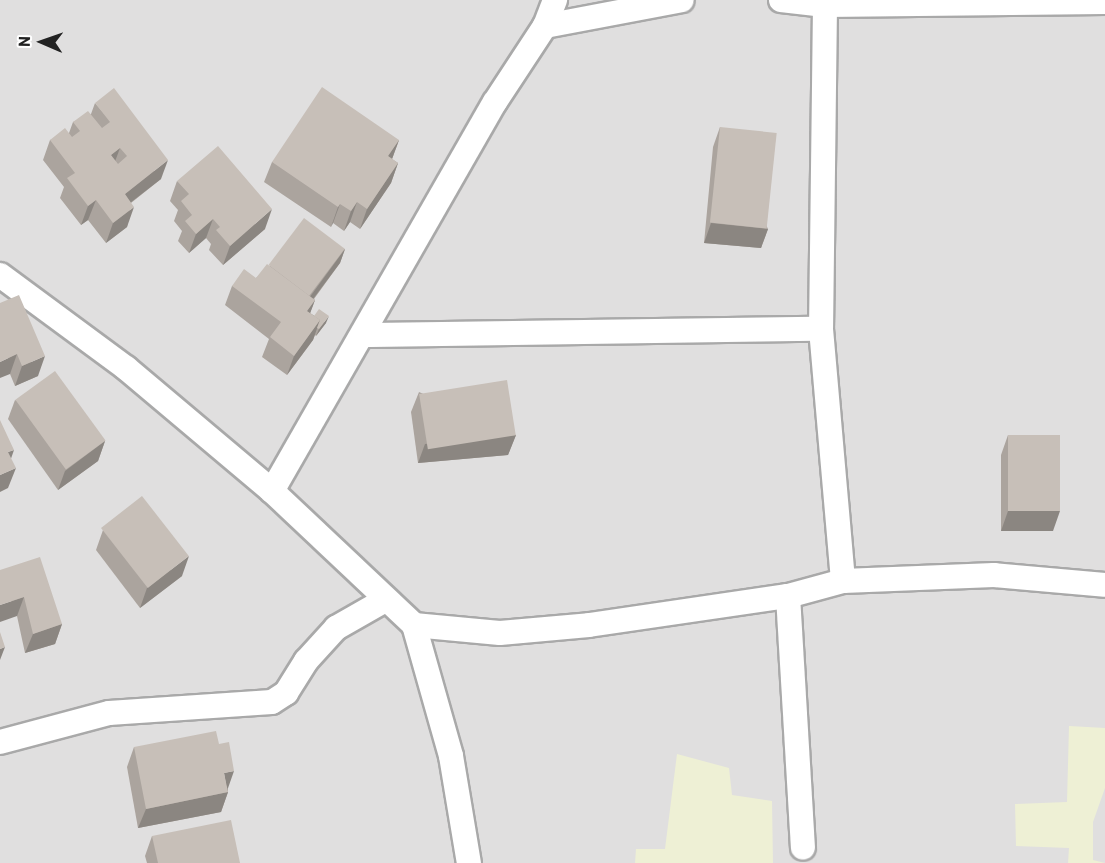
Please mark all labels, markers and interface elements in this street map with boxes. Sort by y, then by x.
north arrow [12,12,72,72]
text: N [14,36,33,47]

